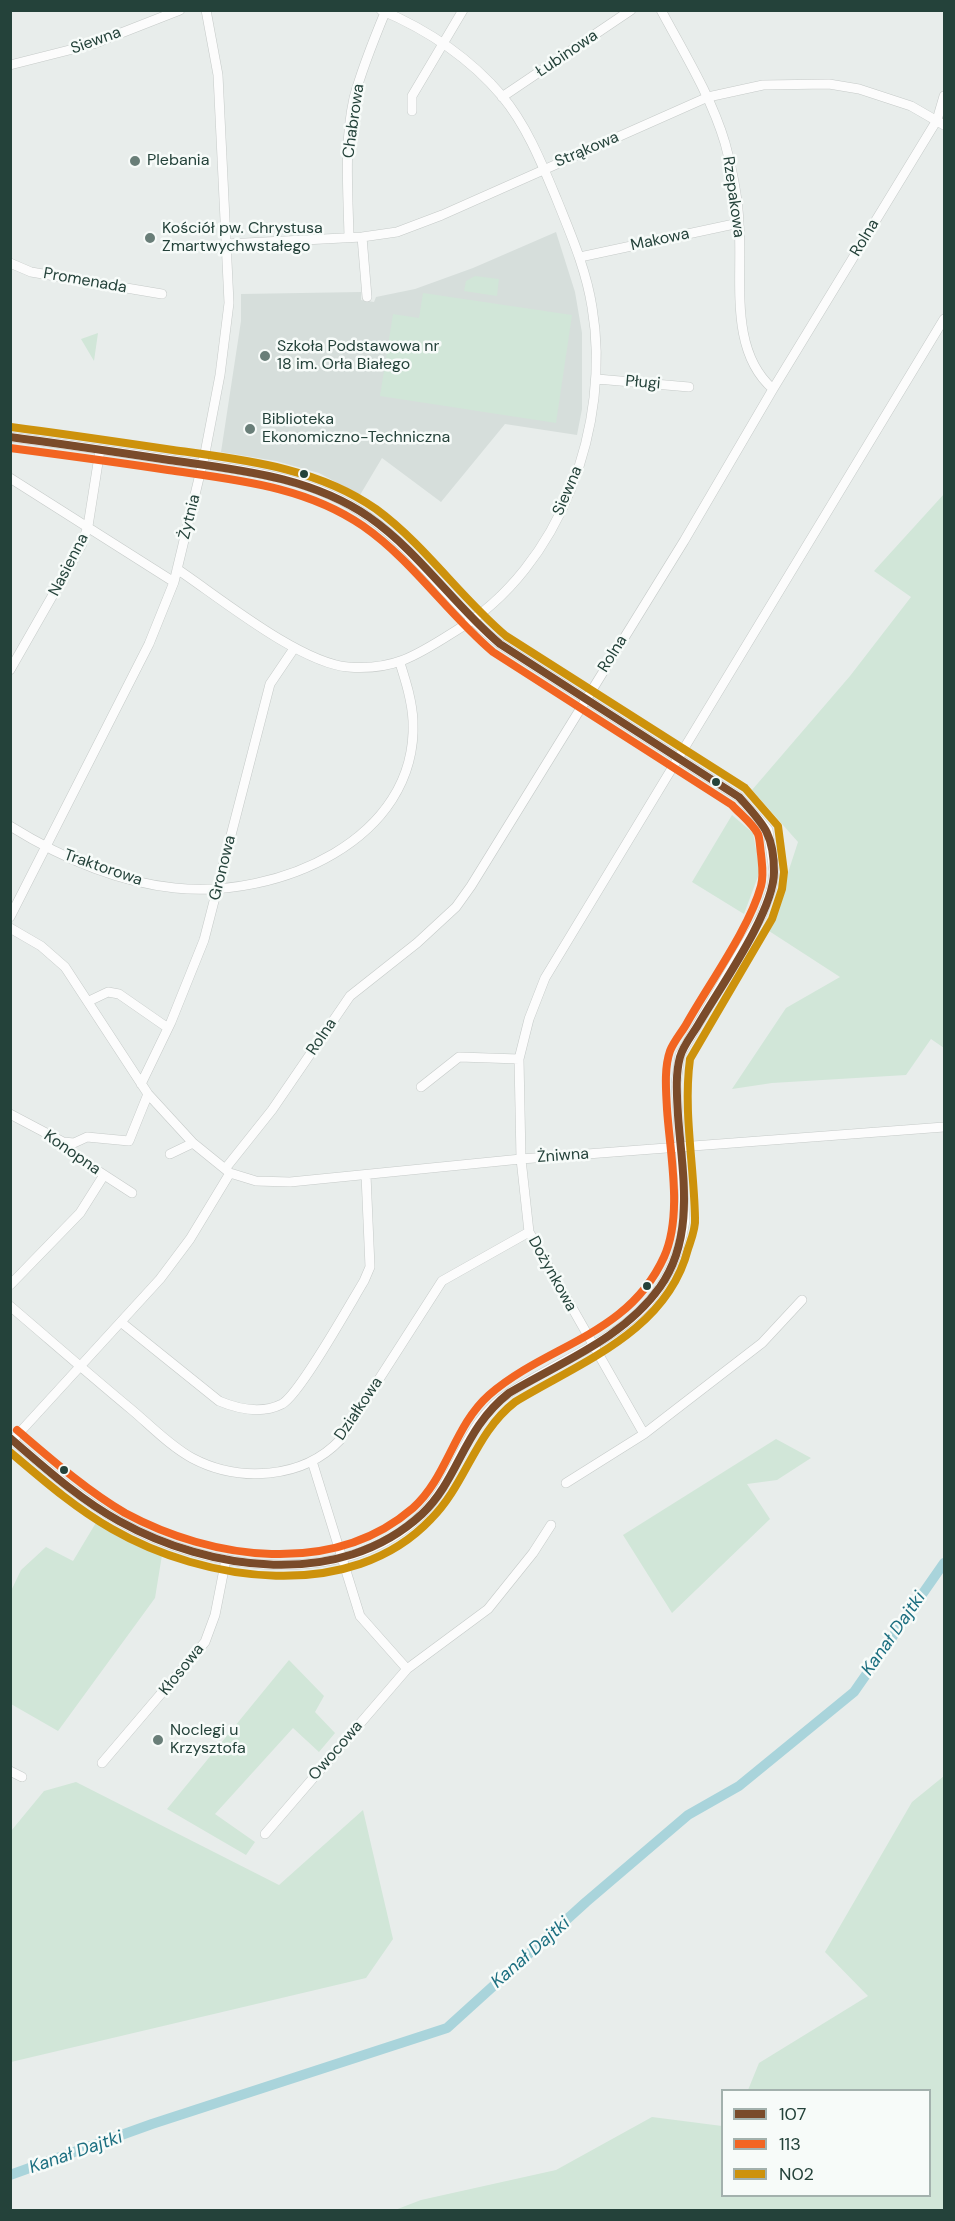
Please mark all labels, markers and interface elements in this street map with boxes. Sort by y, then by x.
street label: Siewna [68,23,124,59]
street label: Łubinowa [532,26,602,82]
street label: Chabrowa [339,83,369,159]
street label: Strąkowa [552,128,622,172]
place label: Plebania [147,151,209,171]
marker: Plebania [128,154,142,168]
street label: Rzepakowa [718,155,748,239]
street label: Rolna [846,216,884,260]
place label: Kościół pw. Chrystusa Zmartwychwstałego [162,219,323,257]
street label: Makowa [629,224,691,256]
marker: Kościół pw. Chrystusa Zmartwychwstałego [143,231,157,245]
street label: Promenada [42,264,128,298]
place label: Szkoła Podstawowa nr 18 im. Orła Białego [277,337,439,375]
marker: Szkoła Podstawowa nr 18 im. Orła Białego [258,349,272,363]
street label: Pługi [625,372,661,394]
place label: Biblioteka Ekonomiczno-Techniczna [262,410,450,448]
marker: Biblioteka Ekonomiczno-Techniczna [243,422,257,436]
street label: Siewna [549,463,587,519]
unlabelled marker [298,468,310,480]
street label: Żytnia [175,493,205,541]
street label: Nasienna [45,530,93,600]
street label: Rolna [594,632,632,676]
unlabelled marker [710,776,722,788]
street label: Gronowa [206,834,240,902]
street label: Traktorowa [61,846,145,890]
street label: Rolna [303,1015,341,1059]
street label: Konopna [40,1127,104,1179]
street label: Żniwna [537,1145,589,1167]
street label: Dożynkowa [523,1233,581,1315]
unlabelled marker [641,1280,653,1292]
street label: Działkowa [331,1374,387,1444]
unlabelled marker [58,1464,70,1476]
water label: Kanał Dajtki [857,1588,931,1680]
street label: Kłosowa [155,1640,209,1700]
street label: Owocowa [305,1717,367,1785]
place label: Noclegi u Krzysztofa [170,1721,246,1759]
marker: Noclegi u Krzysztofa [151,1733,165,1747]
water label: Kanał Dajtki [487,1913,575,1993]
legend [721,2089,931,2197]
text: 107 [779,2102,806,2126]
water label: Kanał Dajtki [26,2127,126,2179]
text: 113 [779,2132,801,2156]
text: N02 [779,2162,814,2186]

